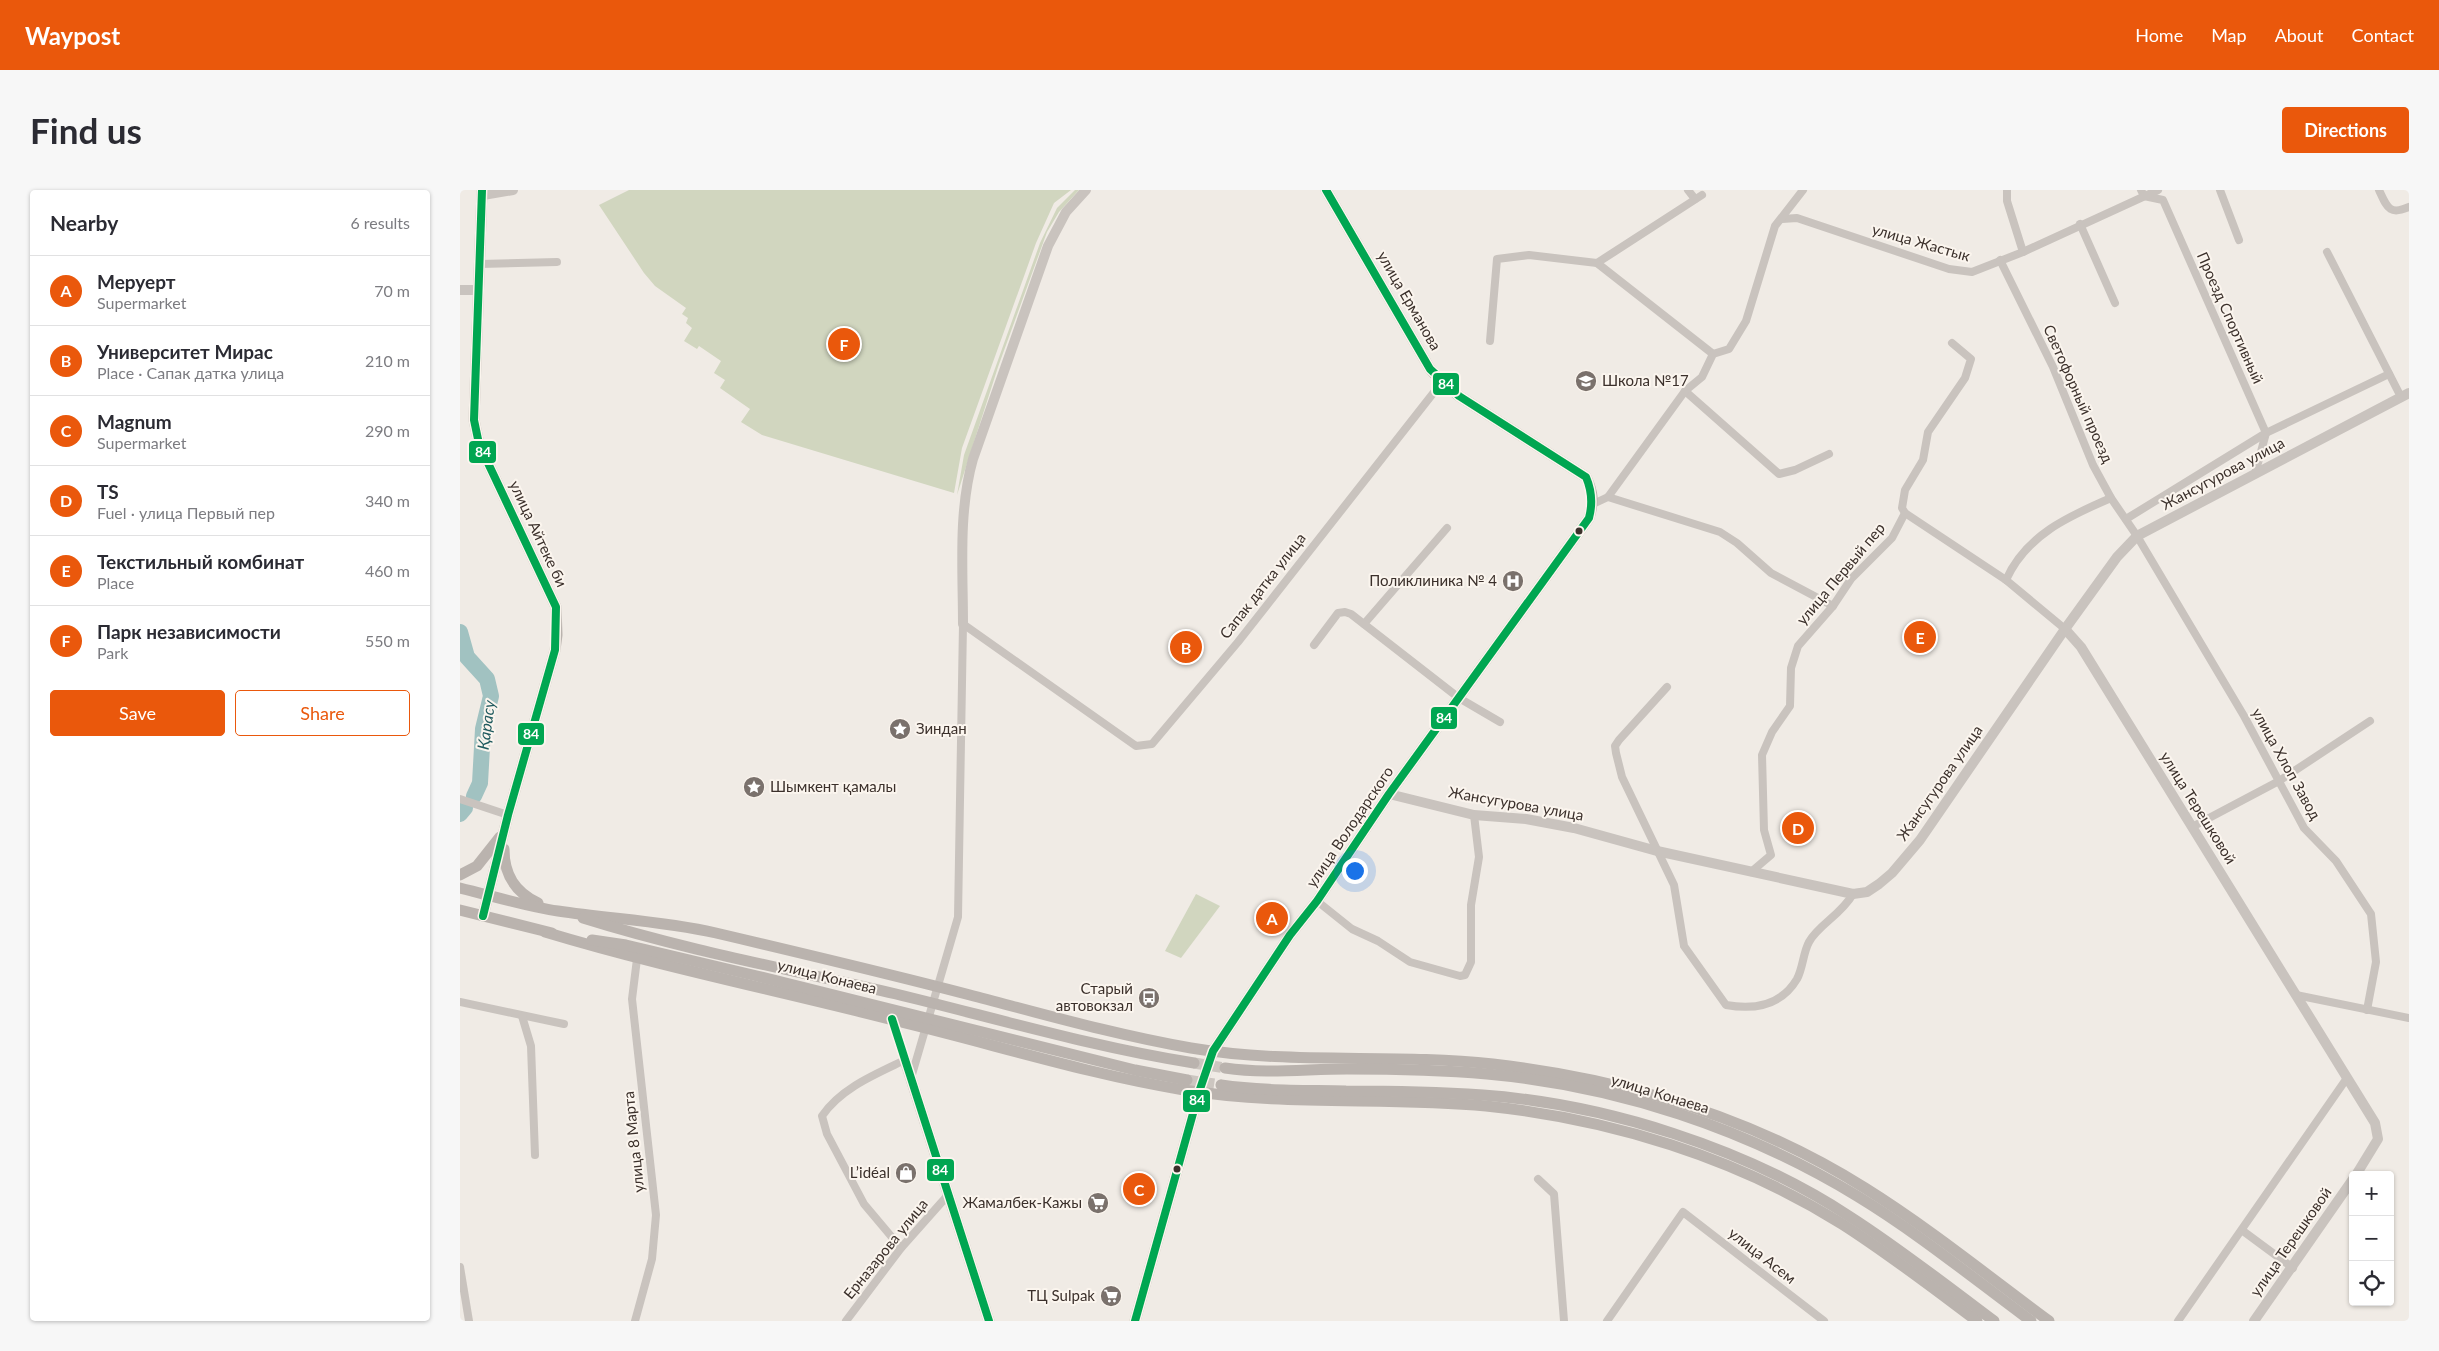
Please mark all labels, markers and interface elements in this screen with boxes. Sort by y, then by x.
text: Waypost [25,21,120,50]
text: Home [2135,24,2183,46]
text: Map [2211,24,2247,46]
text: About [2275,24,2324,46]
text: Contact [2352,24,2414,46]
button: Directions [2282,107,2409,153]
text: Find us [30,109,142,151]
text: Nearby [50,210,118,235]
text: 6 results [350,213,410,232]
street label: улица Жастык [1870,219,1973,265]
street label: улица Ерманова [1374,248,1446,353]
street label: Проезд Спортивный [2194,249,2268,386]
text: Меруерт [97,270,176,293]
text: A [60,281,72,300]
text: 70 m [374,281,410,300]
text: Supermarket [97,293,186,312]
street label: Светофорный проезд [2040,322,2118,466]
pin: F [828,325,860,363]
text: Университет Мирас [97,340,273,363]
text: B [61,351,71,370]
text: 210 m [365,351,410,370]
text: Place · Сапак датка улица [97,363,284,382]
school or university icon: Школа №17 [1574,369,1598,393]
place label: Школа №17 [1602,371,1689,389]
line badge: 84 [1432,372,1460,396]
text: 84 [1438,375,1454,392]
text: Magnum [97,410,172,433]
text: C [61,421,71,440]
text: 290 m [365,421,410,440]
text: Supermarket [97,433,186,452]
street label: Жансугурова улица [2158,433,2287,513]
line badge: 84 [468,440,497,464]
text: 84 [475,443,491,460]
street label: улица Айтеке би [506,477,571,590]
text: TS [97,480,119,503]
text: D [60,491,72,510]
text: 340 m [365,491,410,510]
text: Fuel · улица Первый пер [97,503,275,522]
street label: улица Первый пер [1792,519,1888,628]
unlabelled marker [1574,526,1584,536]
street label: Сапак датка улица [1215,529,1309,642]
text: Текстильный комбинат [97,550,304,573]
text: E [61,561,71,580]
text: 460 m [365,561,410,580]
hospital icon: Поликлиника № 4 [1501,569,1525,593]
place label: Поликлиника № 4 [1369,571,1497,589]
text: Place [97,573,134,592]
pin: E [1904,618,1936,656]
text: Парк независимости [97,620,281,643]
pin: B [1170,628,1202,666]
text: F [61,631,71,650]
text: 550 m [365,631,410,650]
text: Park [97,643,128,662]
button: Save [50,690,225,736]
button: Share [235,690,410,736]
water label: Қарасу [473,699,498,751]
street label: улица Хлоп Завод [2249,704,2325,823]
line badge: 84 [1430,706,1458,730]
text: 84 [1436,709,1452,726]
place icon: Зиндан [888,717,912,741]
place label: Зиндан [916,719,967,737]
street label: Жансугурова улица [1893,721,1986,844]
line badge: 84 [517,722,545,746]
text: 84 [523,725,539,742]
street label: улица Терешковой [2157,748,2241,867]
street label: улица Володарского [1302,762,1396,890]
place icon: Шымкент қамалы [742,775,766,799]
place label: Шымкент қамалы [770,777,896,795]
street label: Жансугурова улица [1447,782,1585,824]
pin: D [1782,809,1814,847]
your location [1342,858,1368,884]
pin: A [1256,899,1288,937]
street label: улица Конаева [776,955,879,997]
place label: Старый автовокзал [1056,979,1133,1014]
bus stop icon: Старый автовокзал [1137,986,1161,1010]
street label: улица Конаева [1609,1070,1711,1116]
line badge: 84 [1182,1089,1211,1113]
street label: улица 8 Марта [619,1091,647,1194]
text: 84 [1189,1091,1205,1108]
line badge: 84 [926,1158,955,1182]
shop icon: L’idéal [894,1161,918,1185]
text: 84 [932,1161,948,1178]
place label: L’idéal [850,1163,890,1181]
unlabelled marker [1172,1164,1182,1174]
pin: C [1123,1170,1155,1208]
map controls [2349,1171,2394,1306]
button: + [2349,1171,2394,1216]
street label: улица Терешковой [2246,1183,2335,1299]
supermarket icon: Жамалбек-Кажы [1086,1191,1110,1215]
place label: Жамалбек-Кажы [962,1193,1082,1211]
street label: Ерназарова улица [839,1195,931,1302]
button: − [2349,1216,2394,1261]
street label: улица Асем [1725,1223,1800,1287]
button: locate [2349,1261,2394,1306]
supermarket icon: ТЦ Sulpak [1099,1284,1123,1308]
place label: ТЦ Sulpak [1027,1286,1095,1304]

